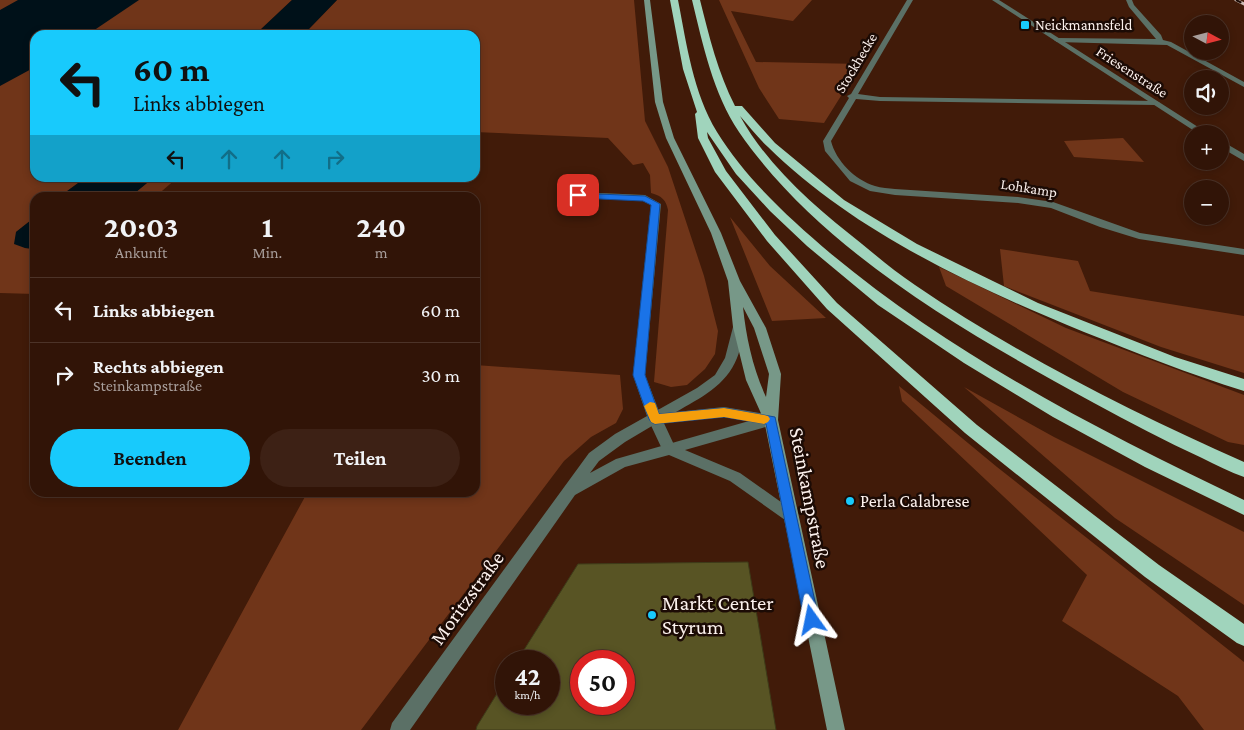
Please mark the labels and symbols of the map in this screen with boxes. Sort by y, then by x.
north arrow [1184,15,1229,60]
place label: Neickmannsfeld [1035,17,1133,33]
marker: Neickmannsfeld [1019,19,1031,31]
street label: Stockhecke [832,30,880,96]
street label: Friesenstraße [1093,43,1171,101]
pin [557,174,599,216]
street label: Lohkamp [999,176,1058,201]
street label: Steinkampstraße [785,425,835,571]
place label: Perla Calabrese [860,491,969,511]
marker: Perla Calabrese [844,495,856,507]
street label: Moritzstraße [425,547,509,649]
place label: Markt Center Styrum [662,591,774,639]
position arrow [785,593,837,645]
marker: Markt Center Styrum [646,609,658,621]
speed limit sign: 50 [570,650,635,715]

